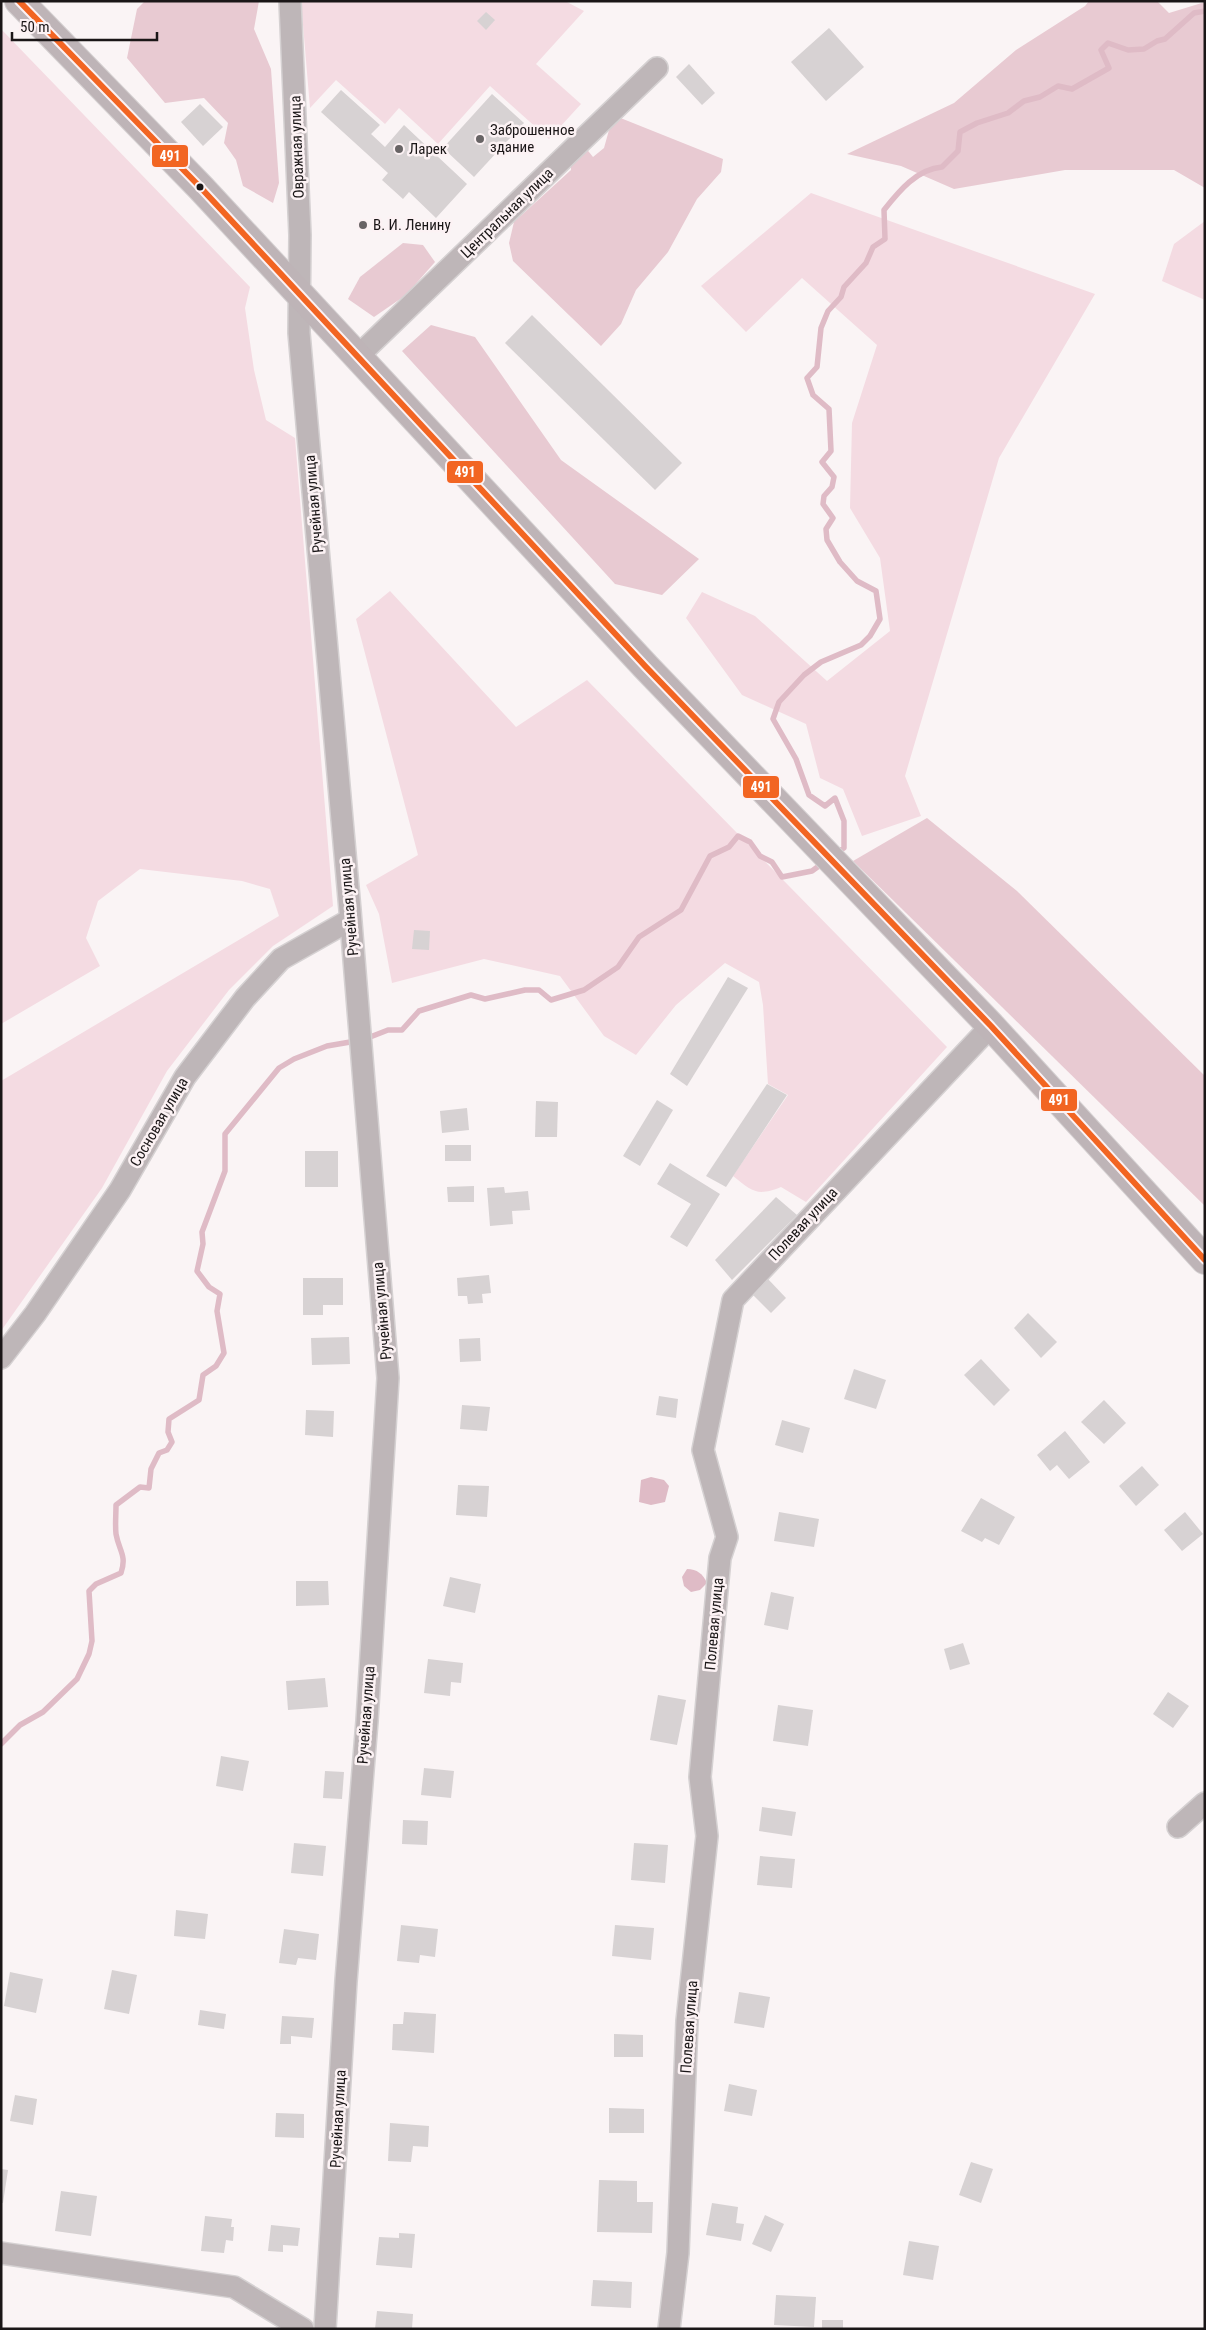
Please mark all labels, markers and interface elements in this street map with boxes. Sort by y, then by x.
scale bar [12,10,158,42]
text: 50 m [20,18,50,36]
street label: Овражная улица [286,95,308,199]
place label: Заброшенное здание [490,121,574,156]
marker: Заброшенное здание [474,133,486,145]
place label: Ларек [409,140,447,158]
marker: Ларек [393,143,405,155]
line badge: 491 [151,144,189,168]
text: 491 [159,148,181,164]
street label: Центральная улица [457,164,557,262]
unlabelled marker [195,182,205,192]
place label: В. И. Ленину [373,216,451,234]
marker: В. И. Ленину [357,219,369,231]
street label: Ручейная улица [301,454,327,554]
line badge: 491 [446,460,484,484]
text: 491 [454,464,476,480]
line badge: 491 [742,775,780,799]
text: 491 [750,779,772,795]
street label: Ручейная улица [336,857,362,957]
street label: Сосновая улица [126,1074,192,1170]
line badge: 491 [1040,1088,1078,1112]
text: 491 [1048,1092,1070,1108]
street label: Полевая улица [765,1184,841,1264]
street label: Ручейная улица [369,1261,395,1361]
street label: Полевая улица [701,1577,727,1671]
street label: Ручейная улица [354,1665,378,1765]
street label: Полевая улица [677,1980,701,2074]
street label: Ручейная улица [326,2069,350,2169]

